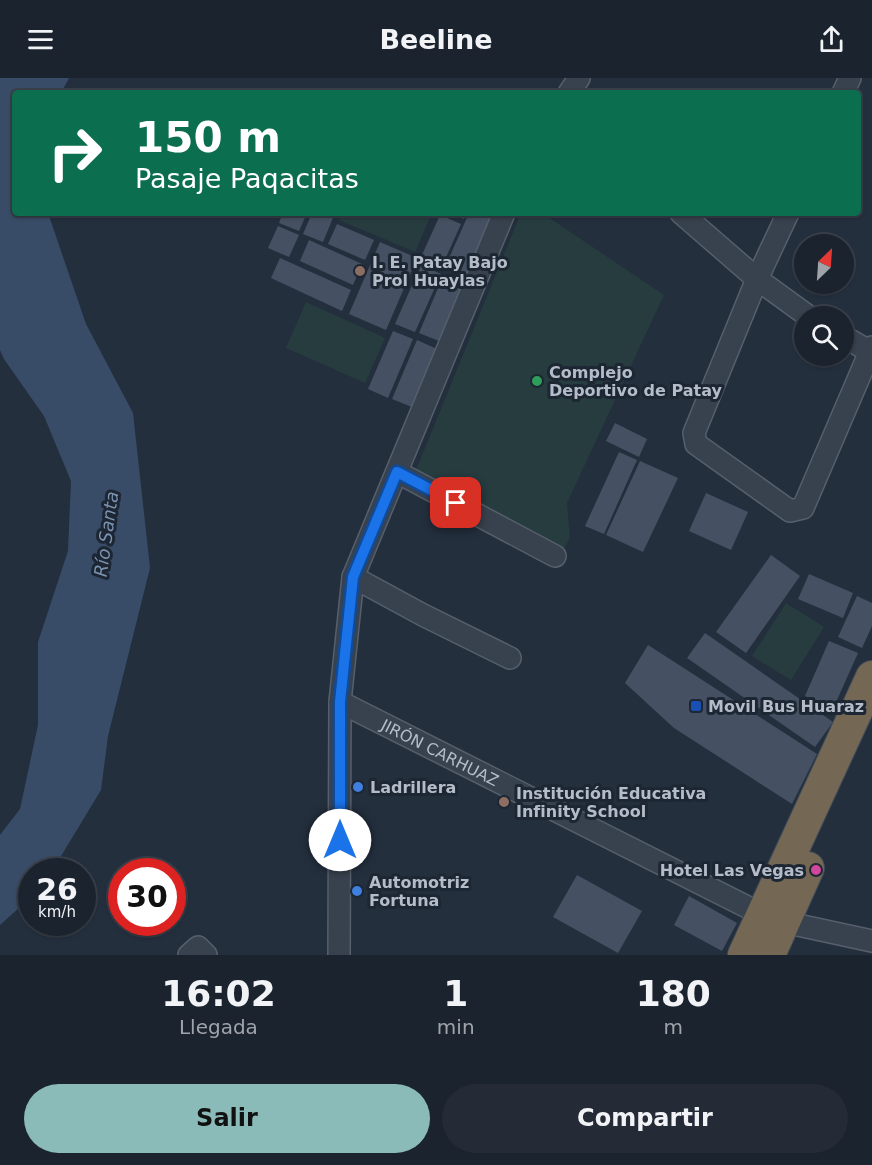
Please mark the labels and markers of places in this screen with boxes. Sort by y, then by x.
place label: I. E. Patay Bajo Prol Huaylas [372,253,508,290]
marker: I. E. Patay Bajo Prol Huaylas [353,264,367,278]
place label: Complejo Deportivo de Patay [549,363,723,400]
marker: Complejo Deportivo de Patay [530,374,544,388]
pin [430,477,481,528]
place label: Movil Bus Huaraz [708,697,864,716]
marker: Movil Bus Huaraz [689,699,703,713]
place label: Ladrillera [370,778,456,797]
marker: Ladrillera [351,780,365,794]
place label: Institución Educativa Infinity School [516,784,706,821]
marker: Institución Educativa Infinity School [497,795,511,809]
place label: Hotel Las Vegas [660,861,804,880]
marker: Hotel Las Vegas [809,863,823,877]
place label: Automotriz Fortuna [369,873,469,910]
marker: Automotriz Fortuna [350,884,364,898]

